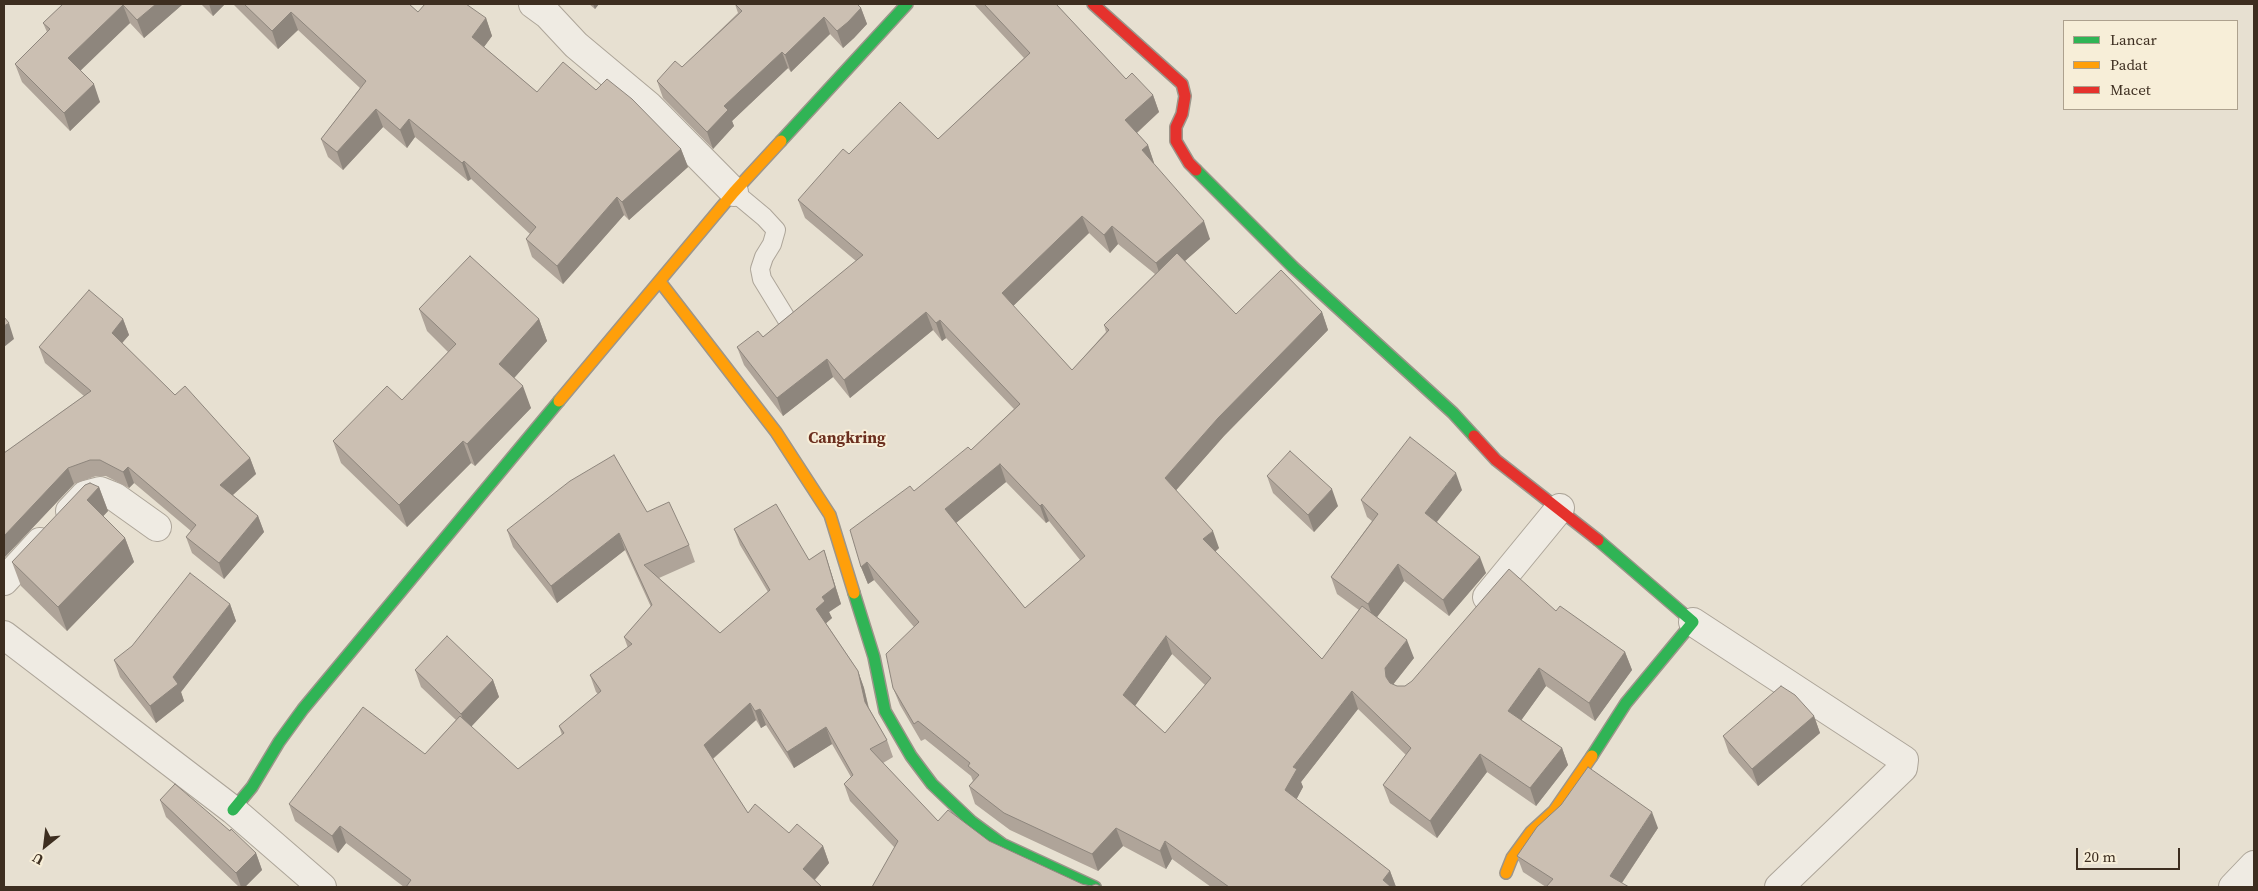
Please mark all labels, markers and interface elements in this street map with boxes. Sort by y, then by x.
legend [2063,20,2238,110]
text: Lancar [2110,29,2157,50]
text: Padat [2110,54,2147,75]
text: Macet [2110,79,2151,100]
district label: Cangkring [808,429,886,449]
north arrow [20,821,70,871]
scale bar [2078,838,2182,870]
text: 20 m [2084,846,2116,867]
text: U [28,848,47,870]

